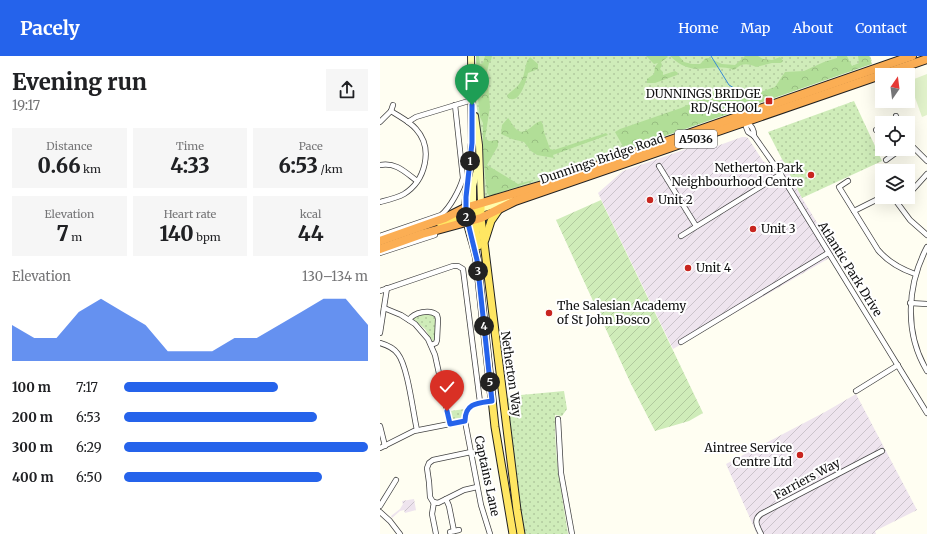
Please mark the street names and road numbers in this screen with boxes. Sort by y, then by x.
street label: Dunnings Bridge Road [538,130,666,187]
road number: A5036 [675,130,717,148]
street label: Atlantic Park Drive [815,218,886,319]
street label: Netherton Way [498,330,525,418]
street label: Captains Lane [472,434,503,518]
street label: Farriers Way [771,455,842,502]

